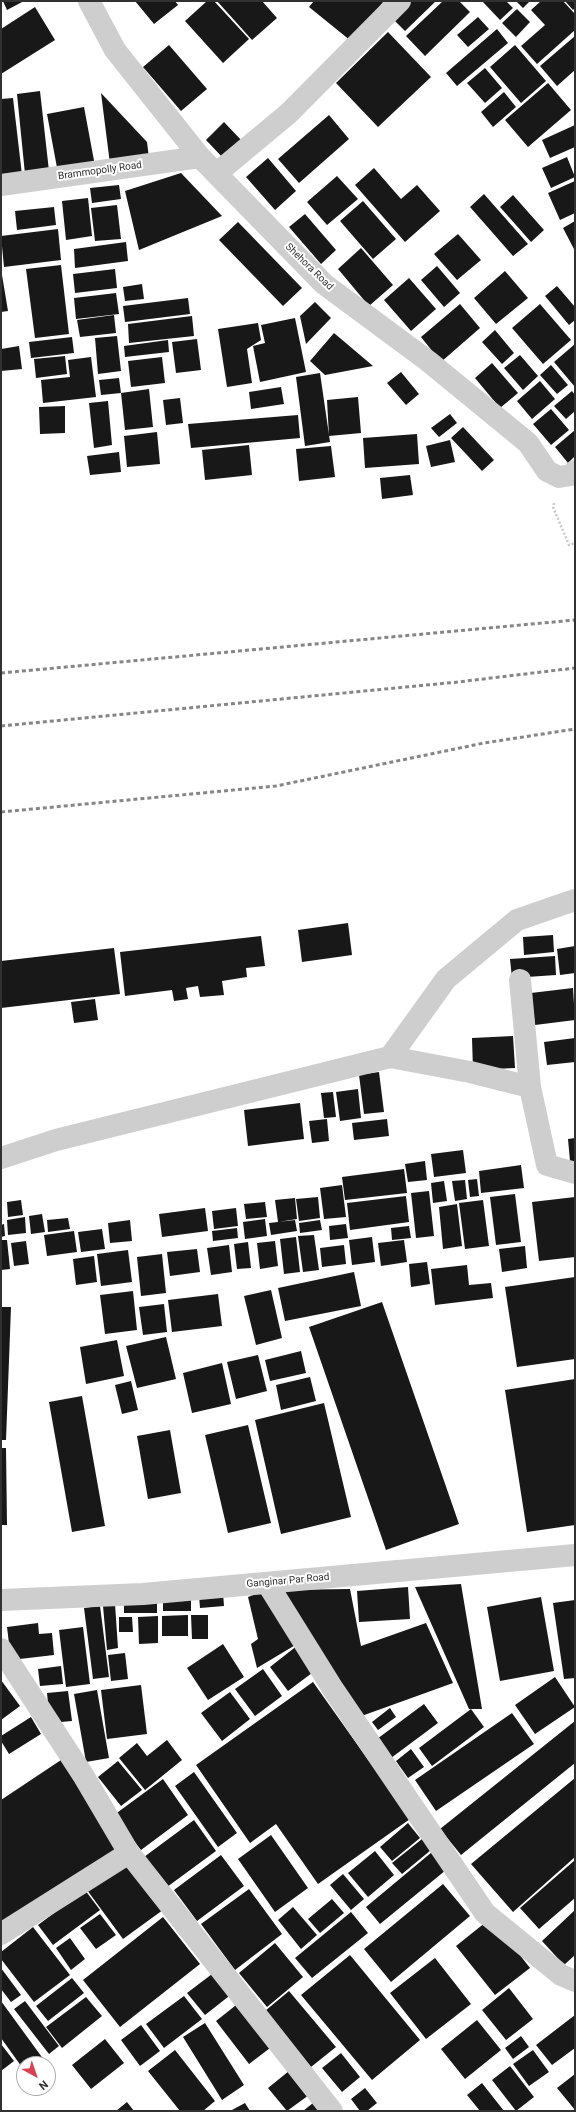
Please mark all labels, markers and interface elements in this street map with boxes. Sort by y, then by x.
street label: Brammopolly Road [57,159,143,183]
street label: Shehora Road [283,241,335,293]
street label: Ganginar Par Road [246,1571,330,1591]
north arrow [16,2056,56,2096]
text: N [36,2077,51,2092]

